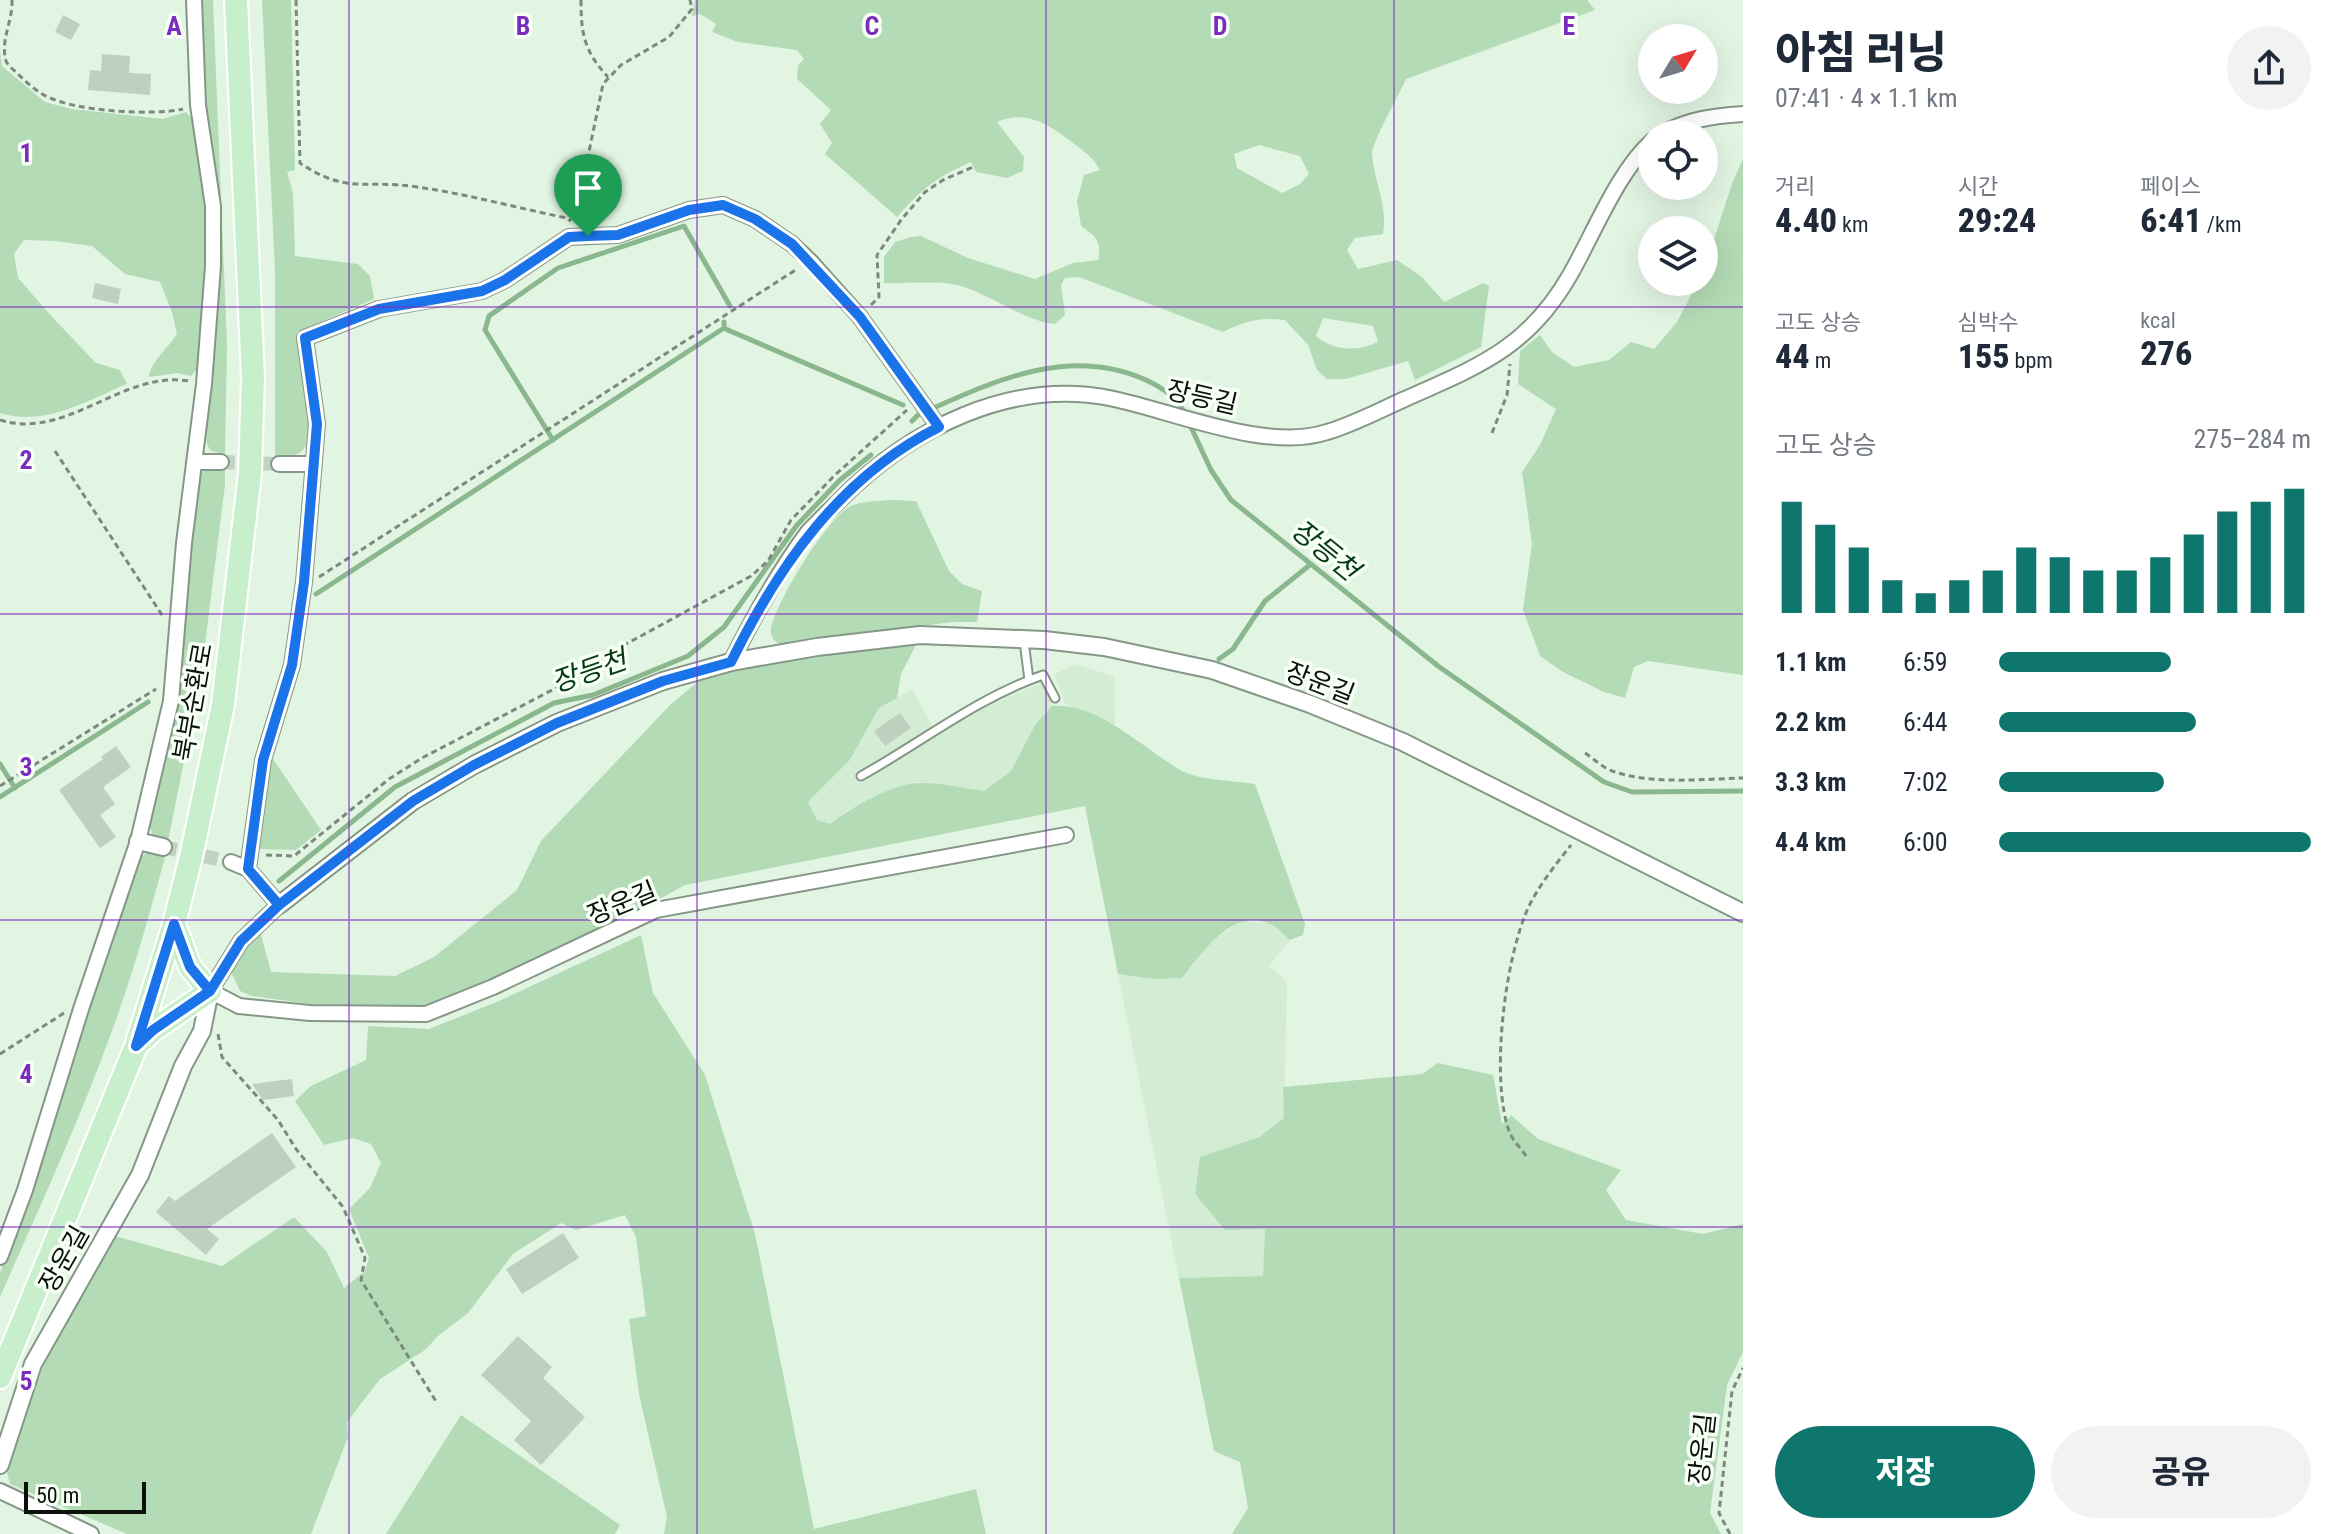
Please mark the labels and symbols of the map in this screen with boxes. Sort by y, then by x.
text: A [166,11,182,41]
text: B [516,11,530,41]
text: C [865,11,880,41]
text: D [1213,11,1227,41]
text: E [1563,11,1576,41]
north arrow [1638,24,1718,104]
text: 1 [19,138,33,168]
pin [554,154,622,236]
street label: 장등길 [1164,374,1240,420]
text: 2 [19,445,33,475]
water label: 장등천 [1285,513,1368,589]
street label: 북부순환로 [168,640,218,764]
water label: 장등천 [547,642,634,699]
street label: 장운길 [1281,656,1359,710]
text: 3 [19,752,33,782]
street label: 장운길 [583,876,661,930]
text: 4 [19,1059,33,1089]
street label: 장운길 [33,1220,95,1298]
text: 5 [19,1366,33,1396]
street label: 장운길 [1683,1412,1721,1486]
scale bar [24,1478,146,1514]

